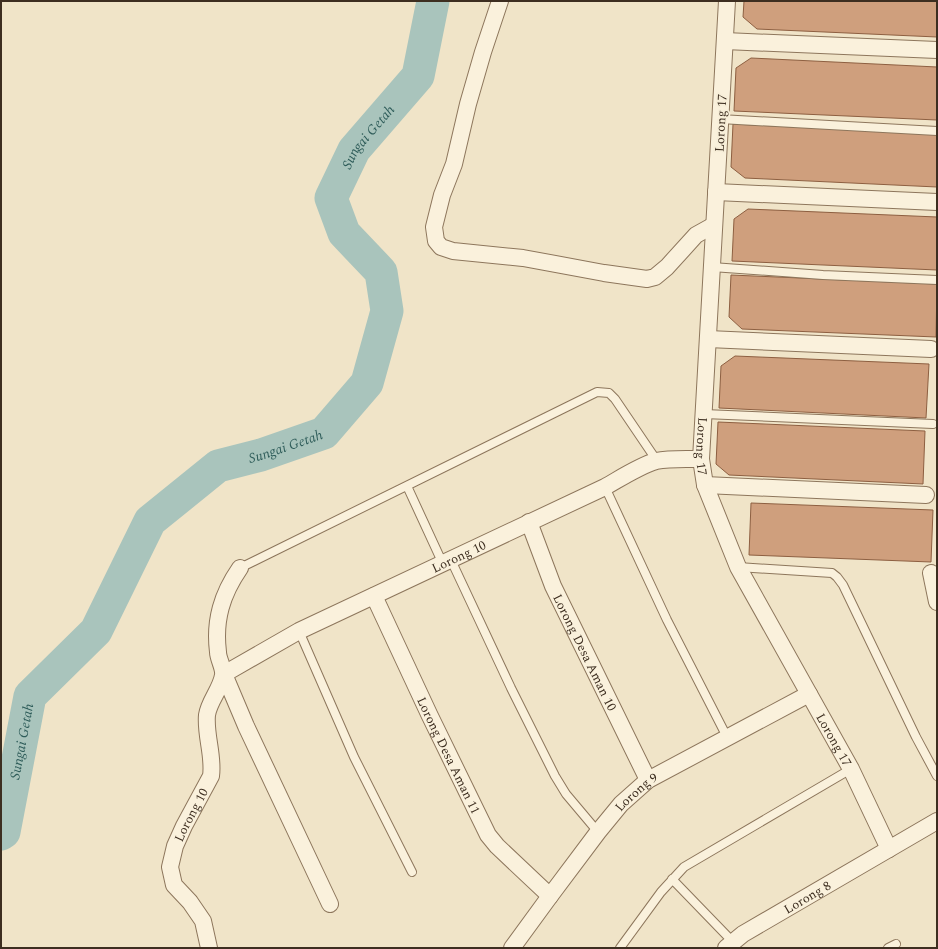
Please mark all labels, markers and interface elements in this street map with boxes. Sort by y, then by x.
street label: Lorong 17 [709,93,733,153]
water label: Sungai Getah [336,100,400,173]
street label: Lorong 17 [690,417,712,477]
water label: Sungai Getah [246,424,325,469]
street label: Lorong 10 [428,535,490,578]
street label: Lorong Desa Aman 10 [547,591,622,715]
street label: Lorong Desa Aman 11 [411,694,485,818]
water label: Sungai Getah [4,702,39,781]
street label: Lorong 17 [811,710,857,770]
street label: Lorong 9 [610,768,662,816]
street label: Lorong 10 [169,784,214,845]
street label: Lorong 8 [780,876,835,919]

